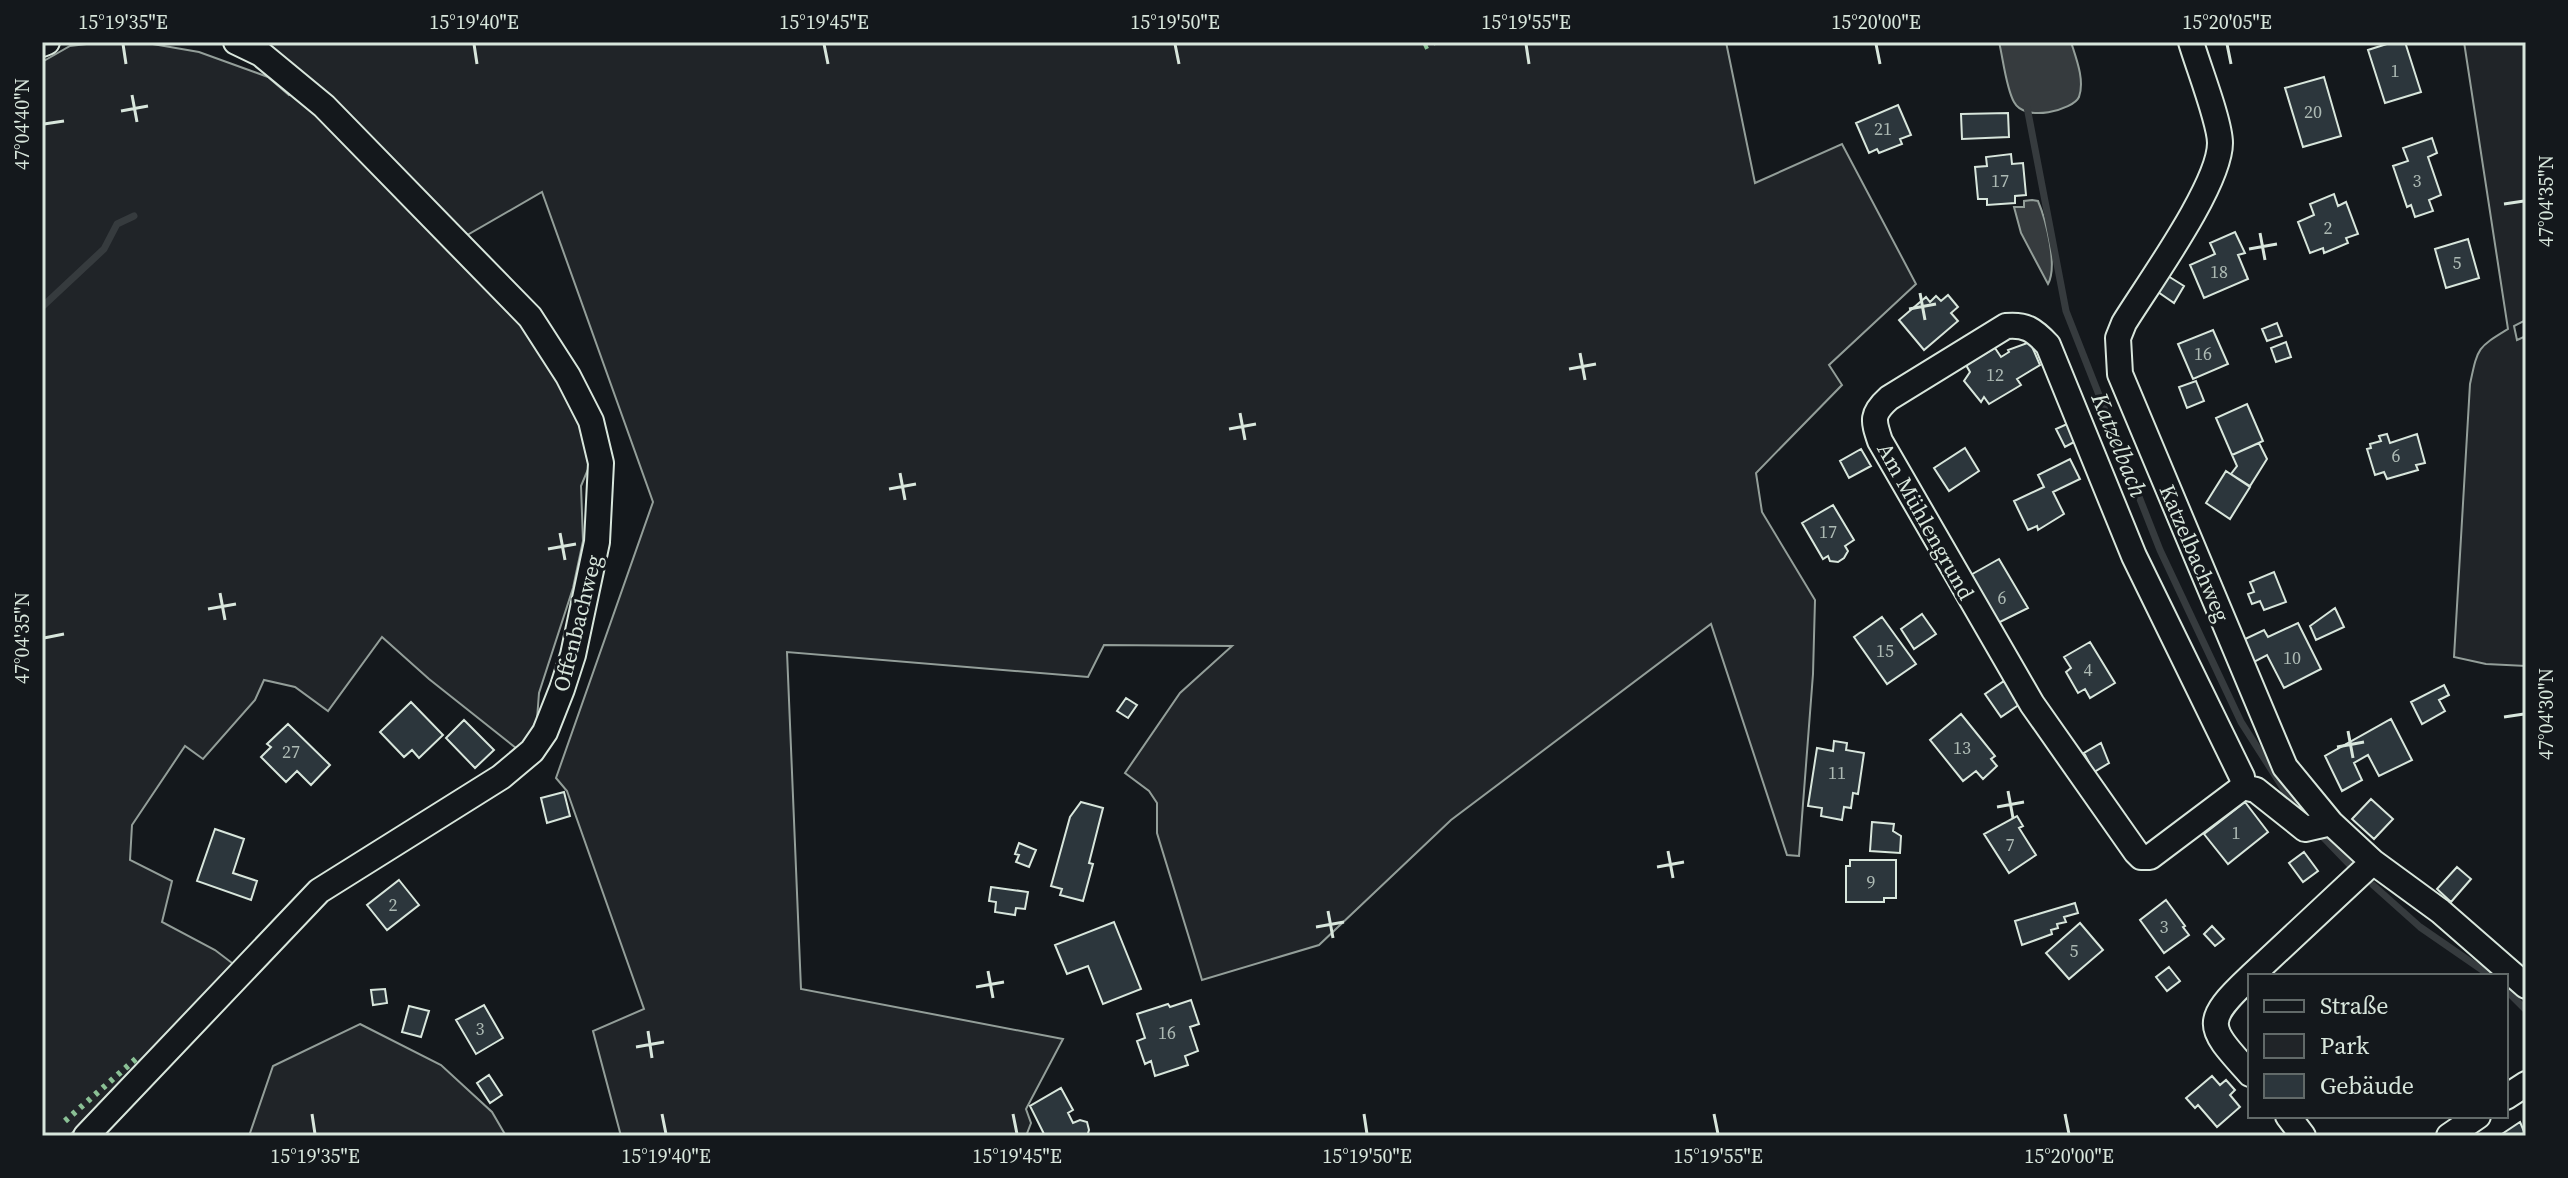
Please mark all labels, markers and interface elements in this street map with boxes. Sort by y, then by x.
text: 15°19'35"E [78,8,168,36]
text: 15°19'40"E [429,8,519,36]
text: 15°19'45"E [779,8,869,36]
text: 15°19'50"E [1130,8,1220,36]
text: 15°19'55"E [1481,8,1571,36]
text: 15°20'00"E [1831,8,1921,36]
text: 15°20'05"E [2182,8,2272,36]
house number: 1 [2391,58,2400,83]
text: 47°04'40"N [8,78,36,170]
house number: 20 [2304,99,2322,124]
house number: 21 [1874,116,1892,141]
text: 47°04'35"N [2532,155,2560,247]
house number: 17 [1991,168,2009,193]
house number: 3 [2413,168,2422,193]
house number: 2 [2324,215,2333,240]
house number: 5 [2453,250,2462,275]
house number: 18 [2210,259,2228,284]
house number: 16 [2194,341,2212,366]
house number: 12 [1986,362,2004,387]
water label: Katzelbach [2083,387,2155,502]
street label: Am Mühlengrund [1870,437,1982,605]
house number: 6 [2392,443,2401,468]
street label: Katzelbachweg [2153,480,2237,626]
house number: 17 [1819,519,1837,544]
street label: Offenbachweg [545,551,609,695]
house number: 6 [1998,585,2007,610]
text: 47°04'35"N [8,592,36,684]
house number: 15 [1876,638,1894,663]
house number: 10 [2283,645,2301,670]
house number: 4 [2084,657,2093,682]
text: 47°04'30"N [2532,668,2560,760]
house number: 13 [1953,735,1971,760]
house number: 27 [282,739,300,764]
house number: 11 [1828,760,1846,785]
house number: 1 [2232,820,2241,845]
house number: 7 [2006,832,2015,857]
house number: 9 [1867,869,1876,894]
house number: 2 [389,892,398,917]
house number: 3 [2160,914,2169,939]
house number: 5 [2070,938,2079,963]
legend [2248,974,2508,1118]
text: Straße [2320,989,2388,1022]
house number: 3 [476,1016,485,1041]
house number: 16 [1158,1020,1176,1045]
text: Park [2320,1029,2370,1062]
text: Gebäude [2320,1069,2414,1102]
text: 15°19'35"E [270,1142,360,1170]
text: 15°19'40"E [621,1142,711,1170]
text: 15°19'45"E [972,1142,1062,1170]
text: 15°19'50"E [1322,1142,1412,1170]
text: 15°19'55"E [1673,1142,1763,1170]
text: 15°20'00"E [2024,1142,2114,1170]

